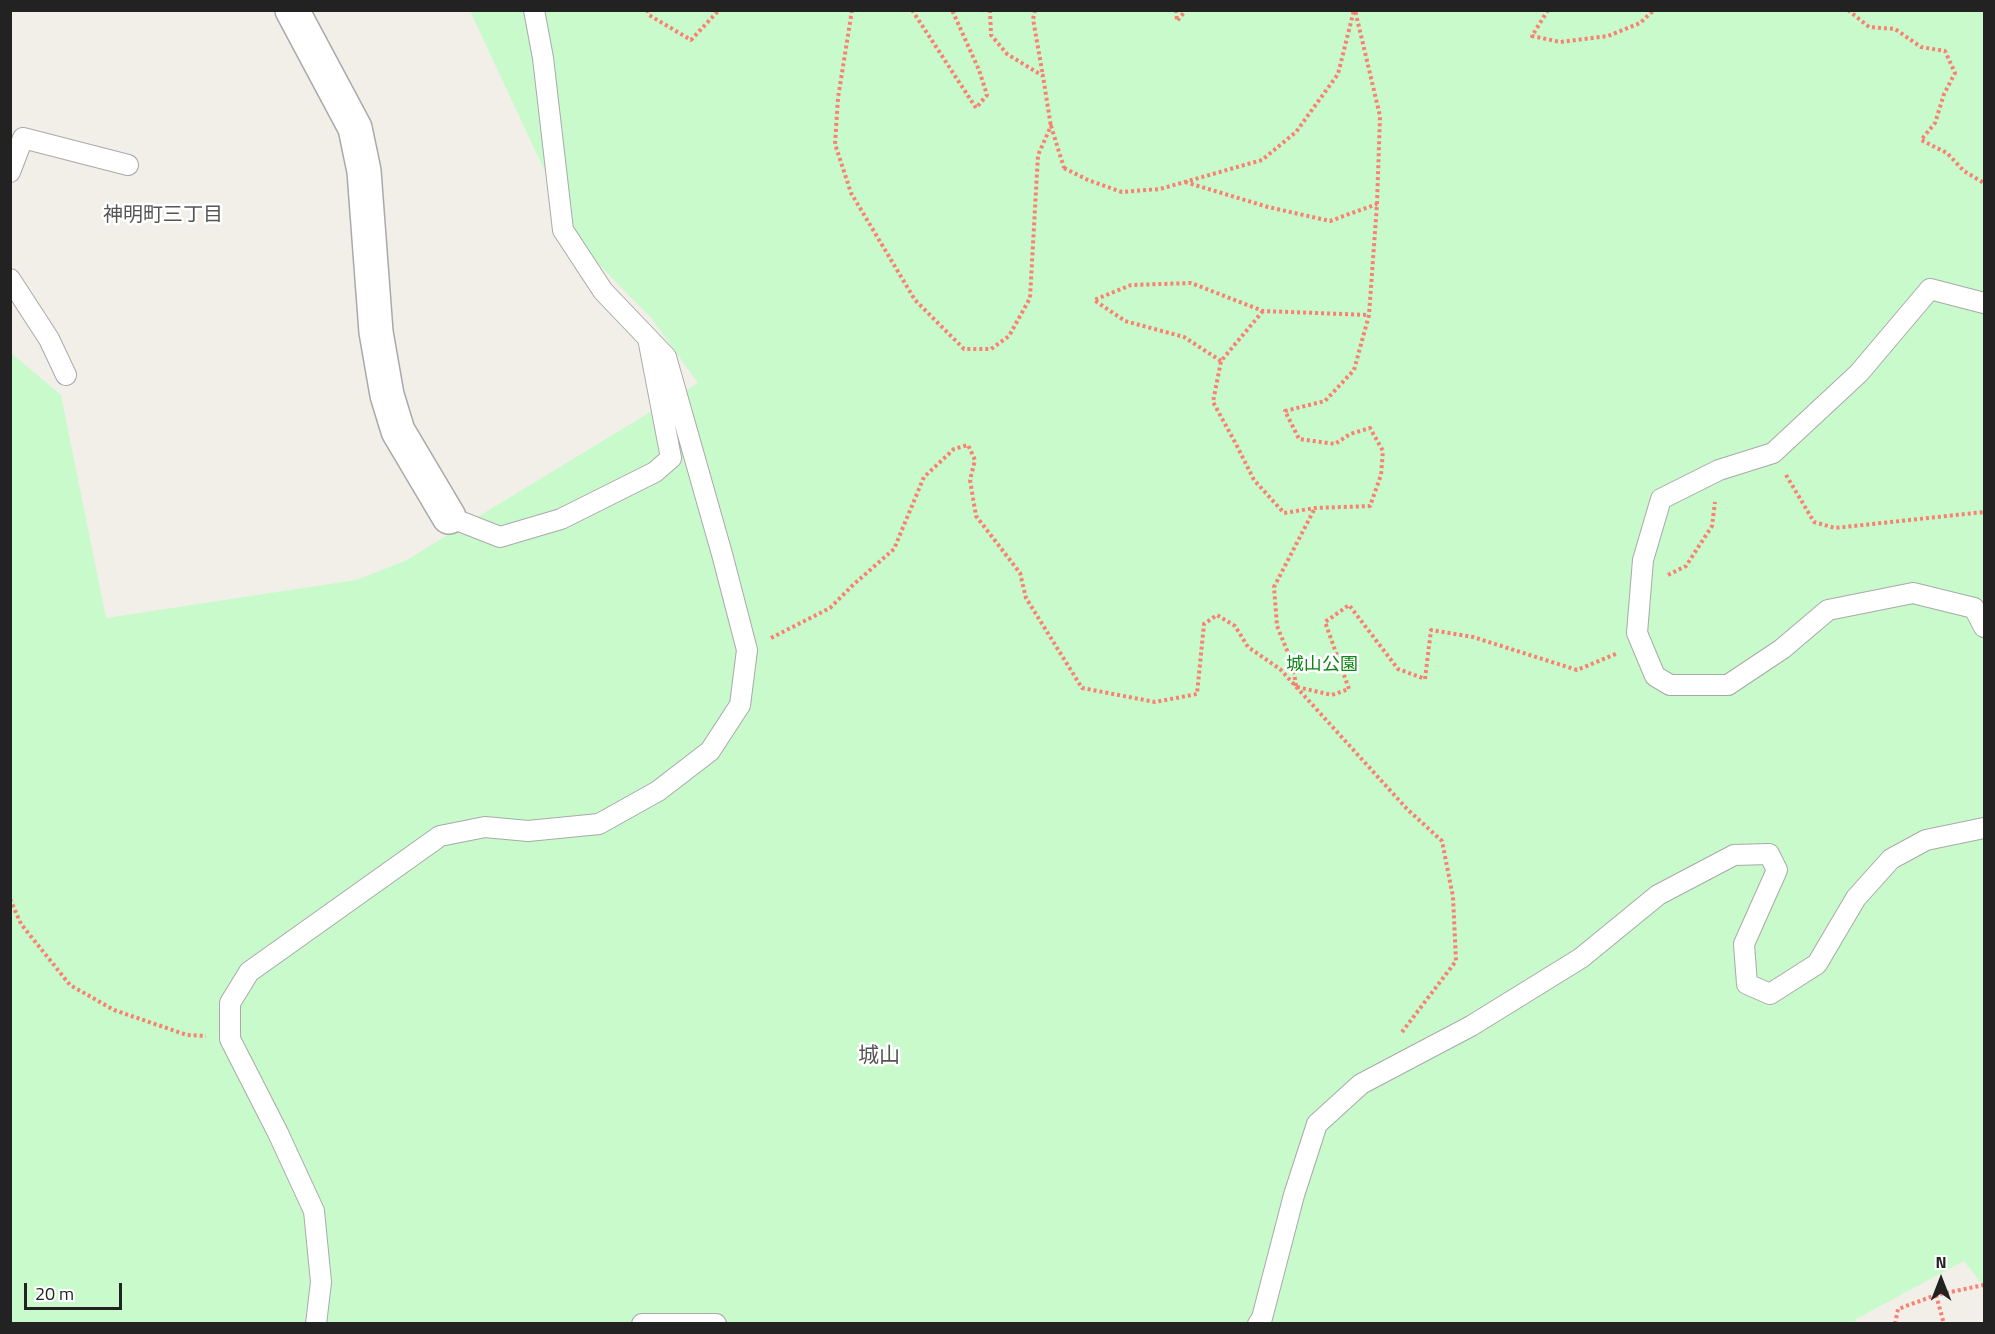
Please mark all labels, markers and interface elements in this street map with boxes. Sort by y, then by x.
district label: 神明町三丁目 [103,204,223,228]
park label: 城山公園 [1286,655,1358,677]
district label: 城山 [858,1044,900,1070]
north arrow [1911,1250,1971,1310]
text: N [1935,1250,1947,1274]
scale bar [27,1271,124,1309]
text: 20 m [35,1280,74,1307]

